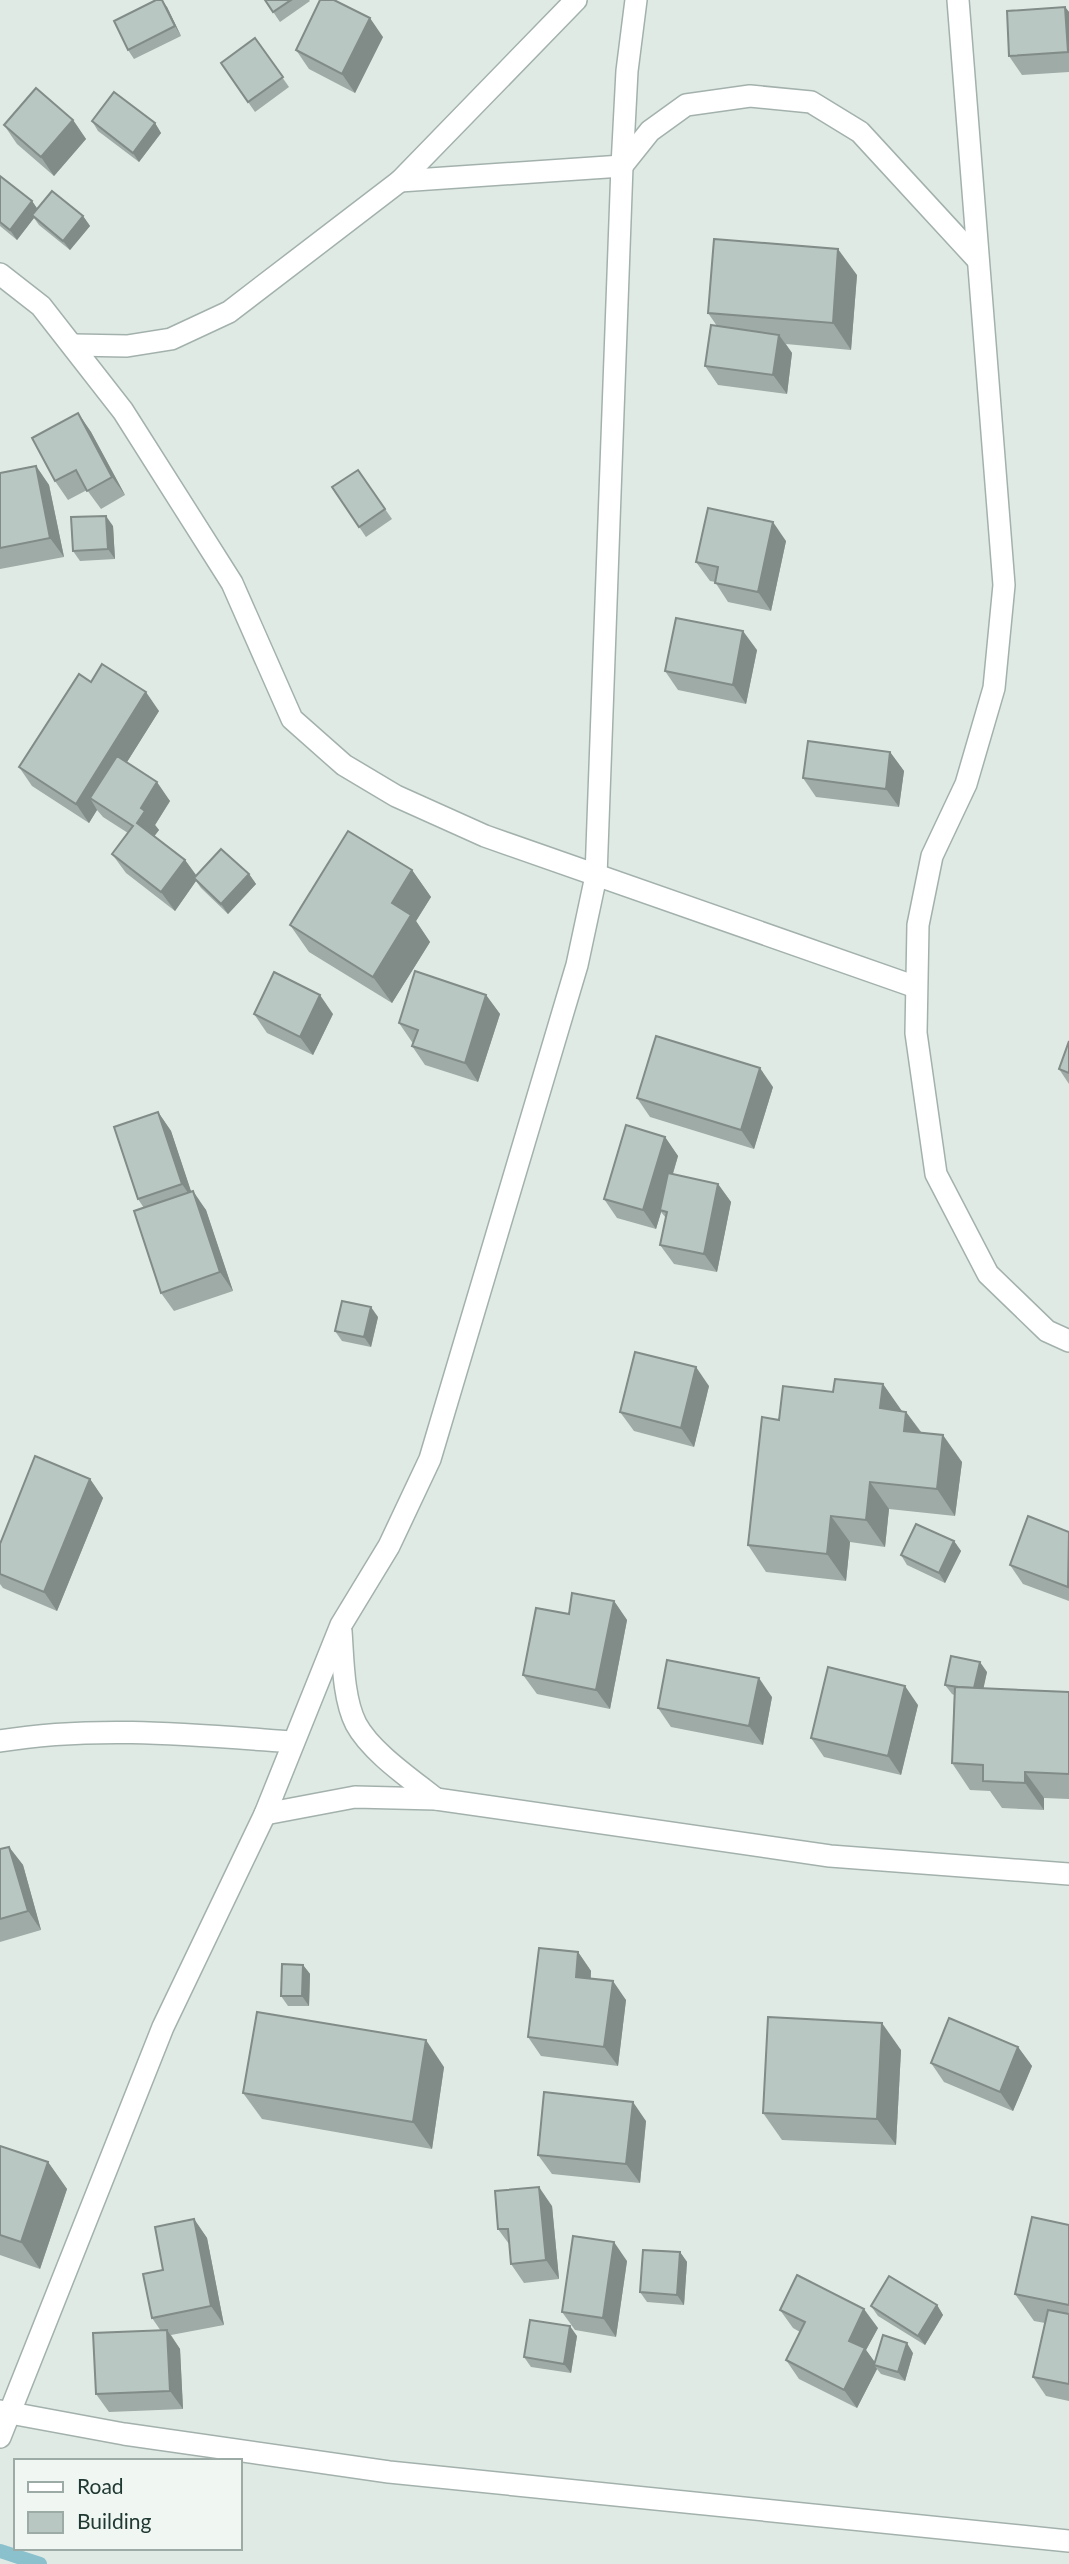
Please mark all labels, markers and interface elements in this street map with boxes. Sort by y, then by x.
legend [14,2459,242,2550]
text: Road [77,2473,124,2498]
text: Building [77,2508,152,2533]

